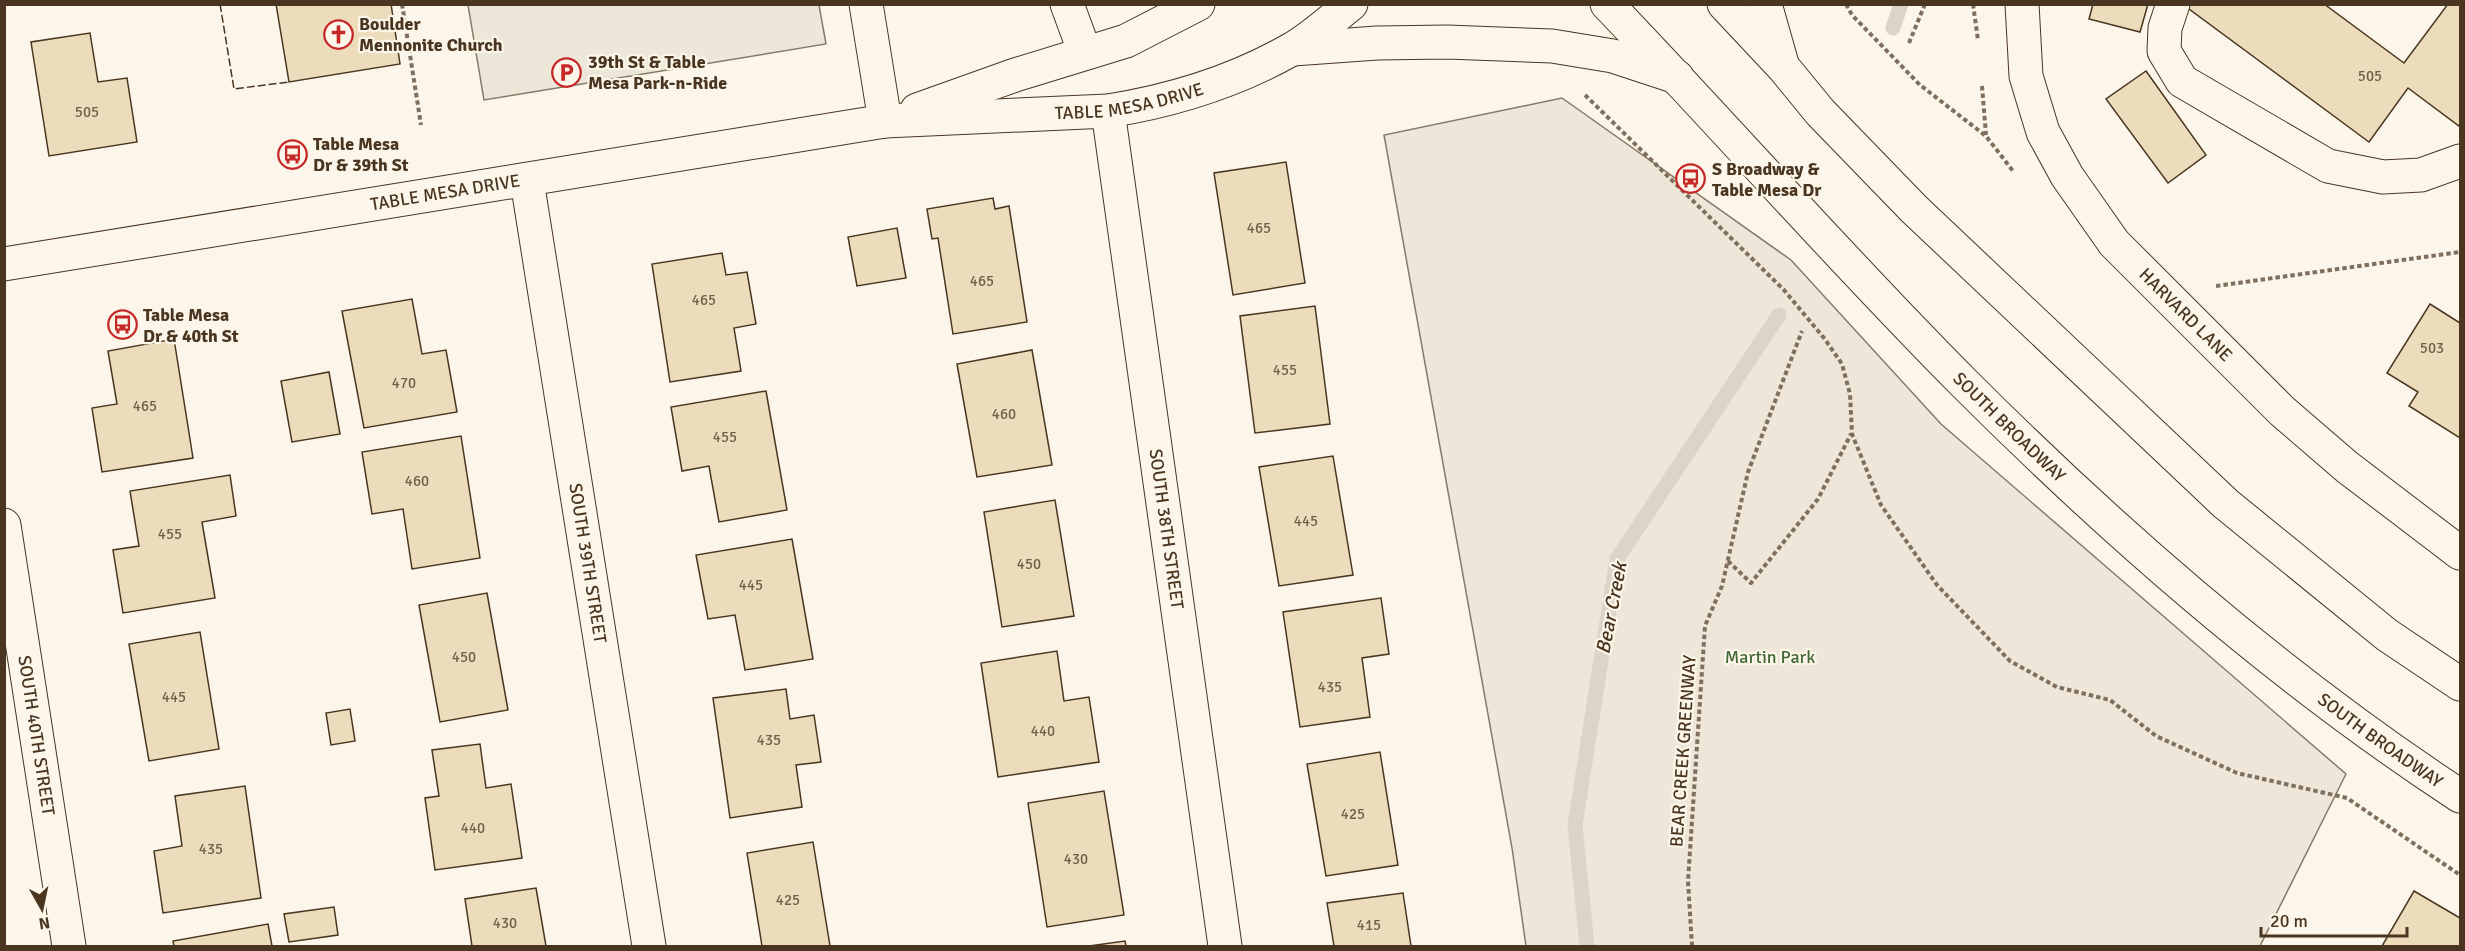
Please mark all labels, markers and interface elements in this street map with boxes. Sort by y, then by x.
place label: Boulder Mennonite Church [359,13,503,56]
church icon: Boulder Mennonite Church [322,18,354,50]
place label: 39th St & Table Mesa Park-n-Ride [588,51,727,94]
parking icon: 39th St & Table Mesa Park-n-Ride [551,56,583,88]
house number: 505 [2358,67,2382,85]
street label: TABLE MESA DRIVE [1054,78,1206,124]
house number: 505 [75,103,99,121]
place label: Table Mesa Dr & 39th St [313,133,409,176]
bus stop icon: Table Mesa Dr & 39th St [276,138,308,170]
place label: S Broadway & Table Mesa Dr [1712,158,1822,201]
bus stop icon: S Broadway & Table Mesa Dr [1675,163,1707,195]
street label: TABLE MESA DRIVE [369,169,522,215]
house number: 465 [1247,219,1271,237]
street label: HARVARD LANE [2134,263,2237,366]
house number: 465 [970,272,994,290]
house number: 465 [692,291,716,309]
place label: Table Mesa Dr & 40th St [143,304,239,347]
bus stop icon: Table Mesa Dr & 40th St [106,309,138,341]
house number: 503 [2420,339,2444,357]
house number: 455 [1273,361,1297,379]
street label: SOUTH BROADWAY [1948,367,2070,487]
house number: 470 [392,374,416,392]
house number: 465 [133,397,157,415]
house number: 460 [992,405,1016,423]
house number: 455 [713,428,737,446]
street label: SOUTH 38TH STREET [1144,447,1189,611]
house number: 460 [405,472,429,490]
street label: SOUTH 39TH STREET [564,482,612,645]
house number: 445 [1294,512,1318,530]
house number: 455 [158,525,182,543]
house number: 450 [1017,555,1041,573]
water label: Bear Creek [1590,558,1633,656]
house number: 445 [739,576,763,594]
park label: Martin Park [1725,646,1815,668]
house number: 450 [452,648,476,666]
street label: SOUTH 40TH STREET [13,654,60,817]
street label: BEAR CREEK GREENWAY [1665,654,1701,848]
house number: 435 [1318,678,1342,696]
house number: 445 [162,688,186,706]
street label: SOUTH BROADWAY [2313,688,2447,792]
house number: 440 [1031,722,1055,740]
house number: 435 [757,731,781,749]
house number: 425 [1341,805,1365,823]
house number: 440 [461,819,485,837]
house number: 435 [199,840,223,858]
house number: 430 [1064,850,1088,868]
north arrow [12,879,72,939]
house number: 425 [776,891,800,909]
scale bar [2261,900,2406,938]
text: 20 m [2270,910,2308,932]
text: N [37,912,51,934]
house number: 430 [493,914,517,932]
house number: 415 [1357,916,1381,934]

